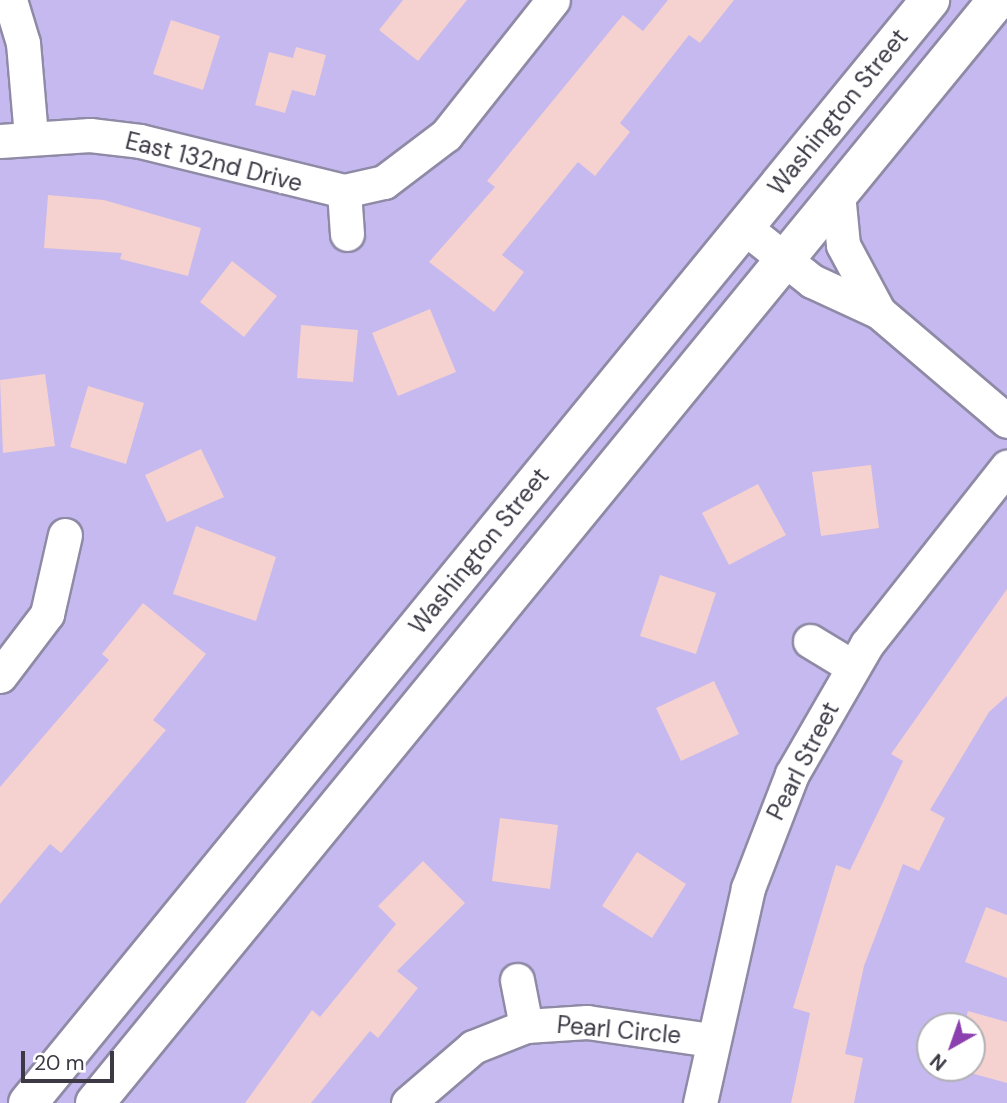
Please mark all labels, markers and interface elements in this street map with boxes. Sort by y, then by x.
street label: Washington Street [762,23,914,201]
street label: East 132nd Drive [122,126,306,198]
street label: Washington Street [403,462,555,640]
street label: Pearl Street [761,697,845,825]
street label: Pearl Circle [556,1010,682,1050]
north arrow [916,1012,986,1082]
scale bar [24,1036,117,1080]
text: N [925,1048,952,1076]
text: 20 m [34,1049,85,1077]

